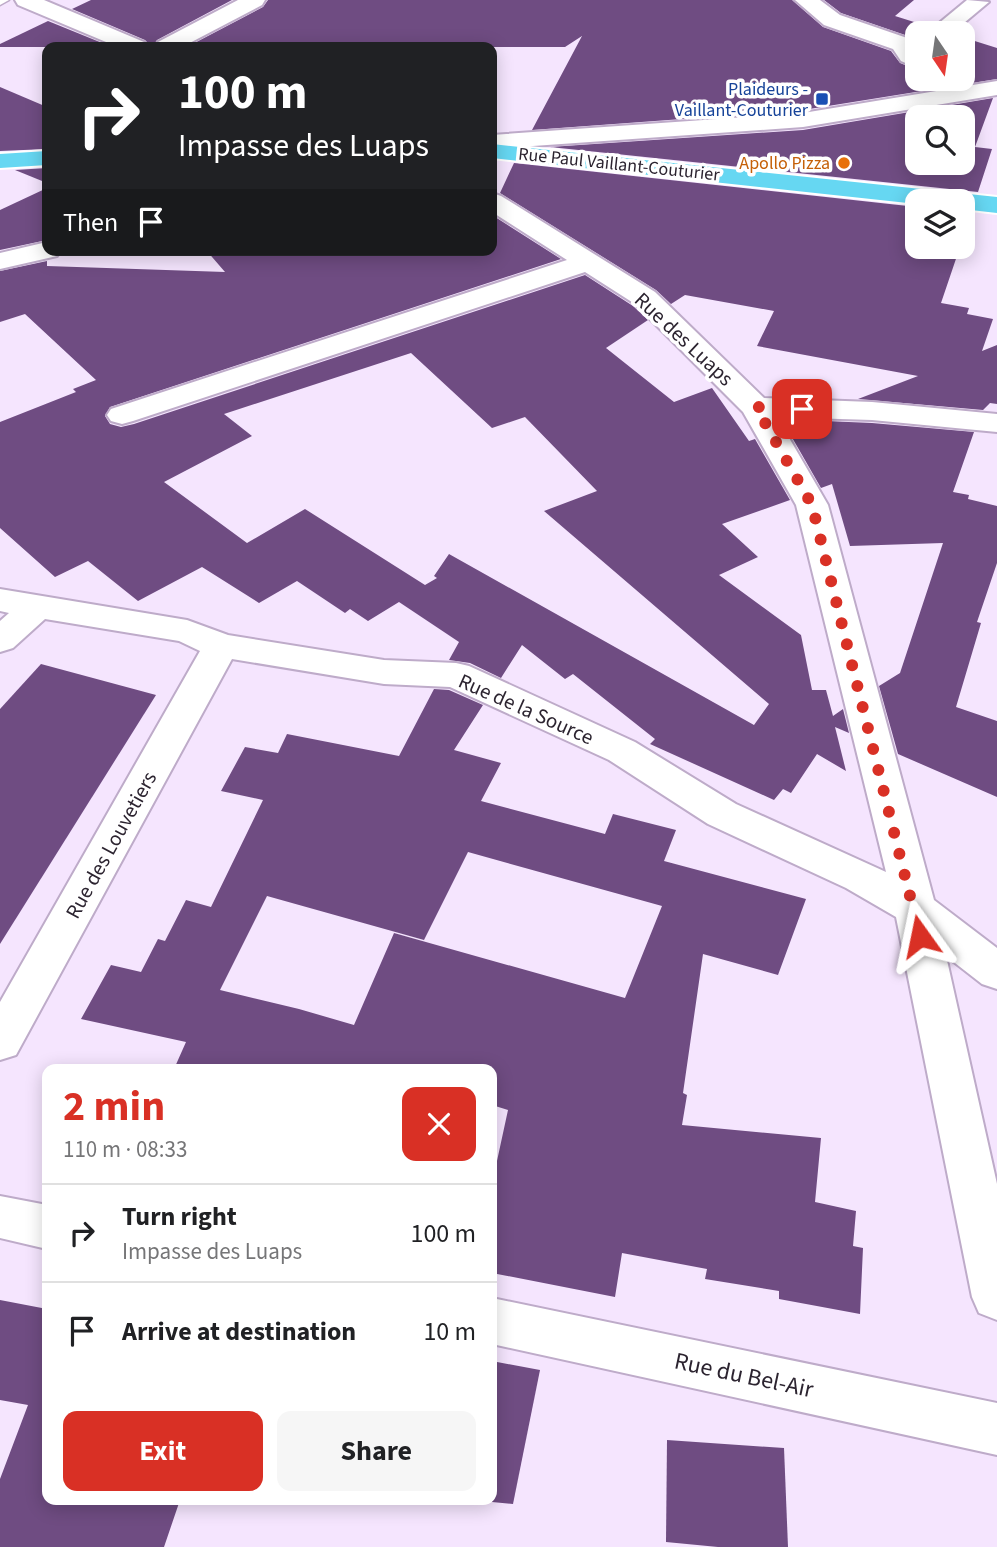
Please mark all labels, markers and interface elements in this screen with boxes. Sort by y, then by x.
north arrow [905,21,975,91]
map controls [905,21,975,259]
text: 100 m [178,58,307,128]
icon: right [63,70,154,161]
place label: Plaideurs - Vaillant-Couturier [675,77,809,123]
marker: Plaideurs - Vaillant-Couturier [814,91,830,107]
button: search [905,105,975,175]
text: Impasse des Luaps [178,123,429,169]
street label: Rue Paul Vaillant-Couturier [517,141,722,188]
place label: Apollo Pizza [739,151,830,176]
marker: Apollo Pizza [836,155,852,171]
button: layers [905,189,975,259]
icon: arrive [132,203,170,241]
text: Then [63,204,118,241]
street label: Rue des Luaps [628,285,740,393]
pin [772,379,832,439]
icon: arrive [783,390,821,428]
street label: Rue de la Source [454,666,598,752]
street label: Rue des Louvetiers [58,766,164,924]
position arrow [883,899,957,973]
text: 2 min [63,1077,165,1137]
button: close [402,1087,476,1161]
text: 110 m · 08:33 [63,1133,187,1166]
text: Turn right [122,1198,237,1235]
icon: right [63,1214,101,1252]
text: 100 m [410,1215,476,1252]
text: Impasse des Luaps [122,1235,302,1268]
icon: arrive [63,1312,101,1350]
text: Arrive at destination [122,1313,356,1350]
text: 10 m [423,1313,476,1350]
street label: Rue du Bel-Air [671,1344,817,1407]
button: Exit [63,1411,263,1491]
button: Share [277,1411,476,1491]

